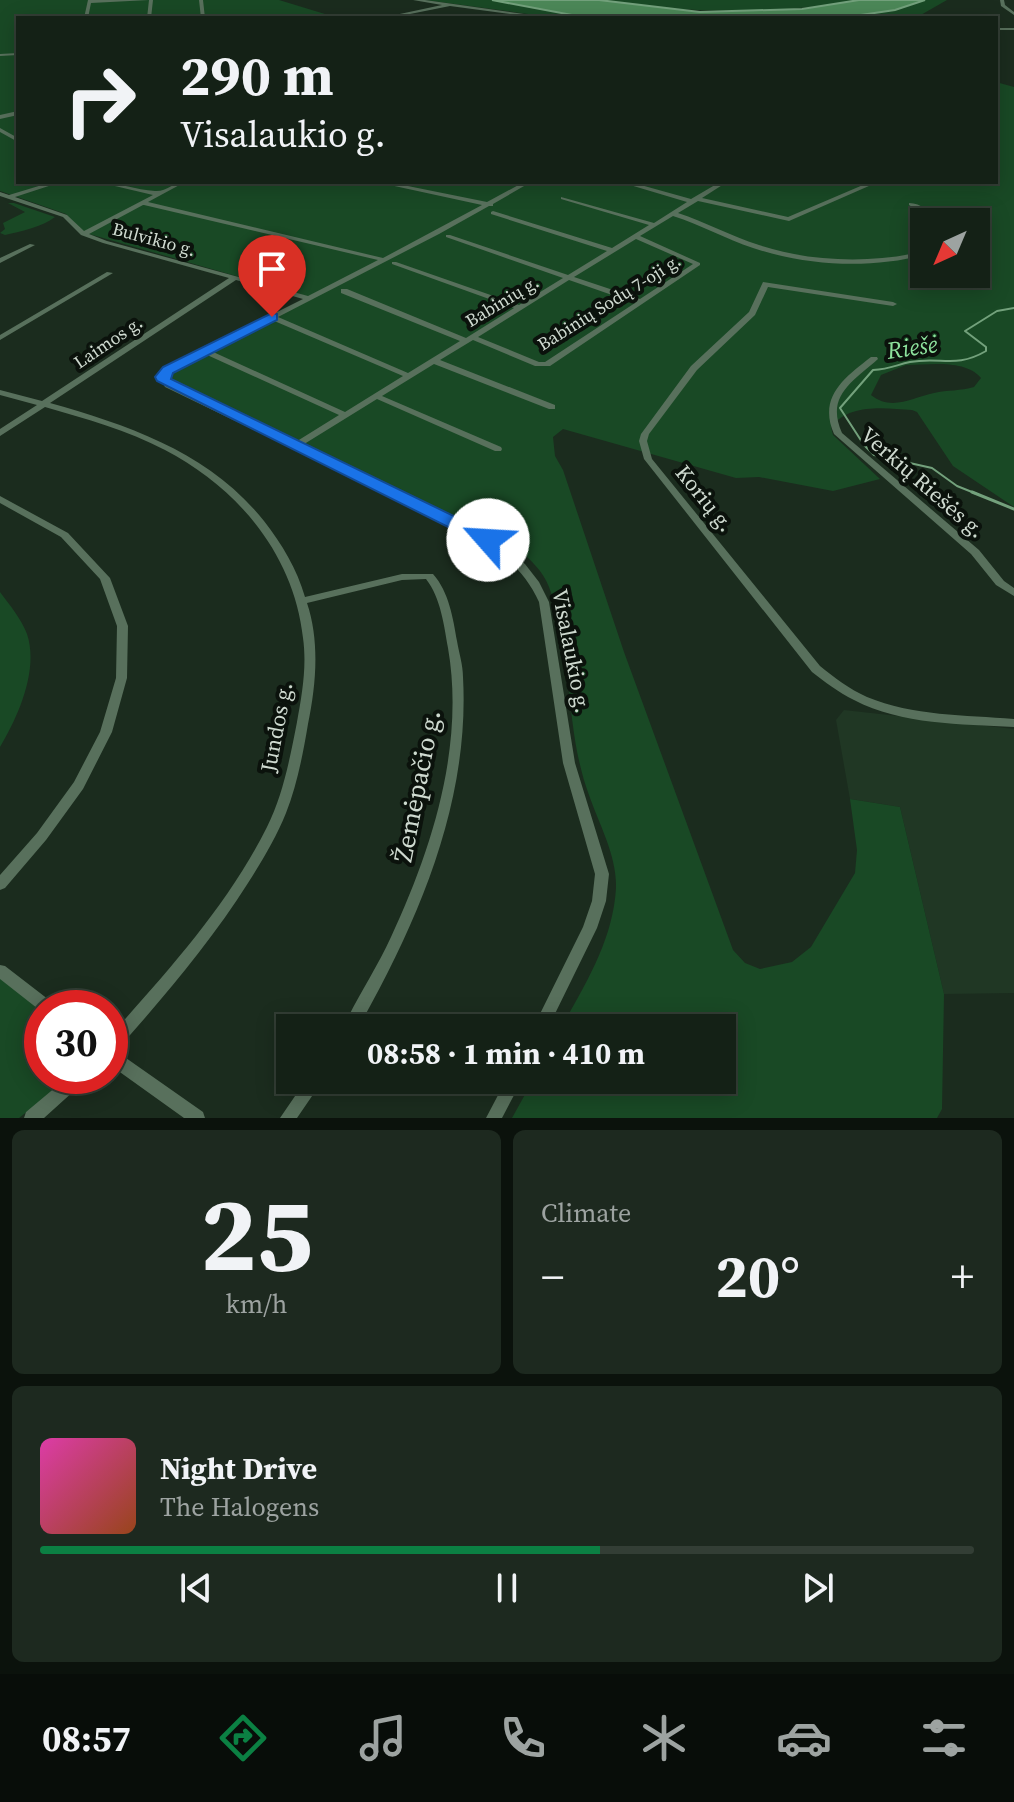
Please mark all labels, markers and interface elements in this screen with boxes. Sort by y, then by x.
text: 290 m [180,37,334,114]
icon: right [48,48,152,152]
text: Visalaukio g. [180,110,386,159]
north arrow [910,208,990,288]
map controls [910,208,990,288]
street label: Bulvikio g. [110,216,198,262]
pin [238,235,306,317]
icon: arrive [250,247,294,291]
street label: Babinių Sodų 7-oji g. [532,248,686,356]
street label: Babinių g. [460,269,544,333]
street label: Laimos g. [69,310,147,374]
water label: Riešė [884,327,940,367]
street label: Verkių Riešės g. [854,420,992,544]
street label: Korių g. [669,458,741,538]
position arrow [446,498,530,582]
street label: Visalaukio g. [545,586,599,716]
street label: Jundos g. [252,679,299,775]
street label: Žemėpačio g. [385,707,449,865]
speed limit sign: 30 [24,990,128,1094]
text: 08:58 · 1 min · 410 m [367,1033,645,1074]
text: 25 [200,1162,313,1305]
text: Climate [541,1195,631,1231]
text: 20° [715,1235,800,1317]
text: − [541,1246,564,1307]
text: + [951,1246,974,1307]
text: km/h [226,1286,287,1322]
text: Night Drive [160,1448,317,1489]
text: The Halogens [160,1489,319,1525]
icon: previous [174,1566,218,1610]
icon: pause [485,1566,529,1610]
icon: next [796,1566,840,1610]
icon: directions [215,1710,271,1766]
icon: music [355,1710,411,1766]
icon: phone [495,1710,551,1766]
icon: climate [636,1710,692,1766]
icon: car [776,1710,832,1766]
icon: filters [916,1710,972,1766]
text: 08:57 [42,1714,131,1763]

